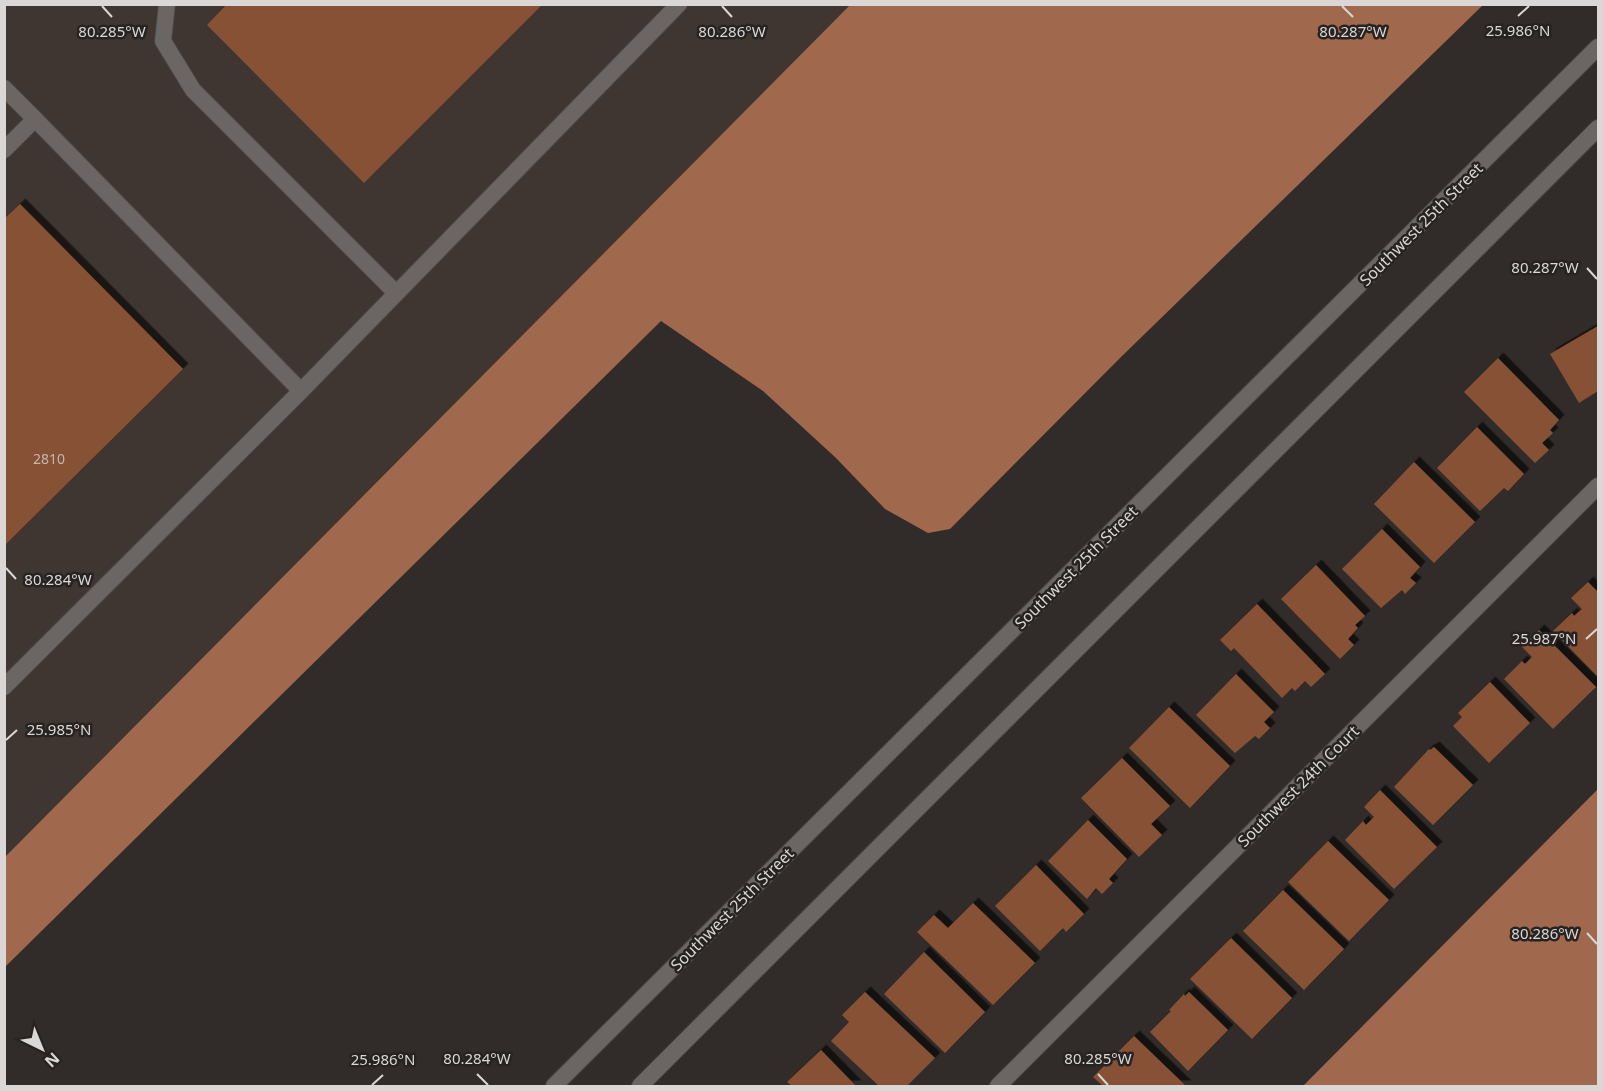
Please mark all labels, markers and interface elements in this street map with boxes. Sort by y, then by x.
text: 25.986°N [1486,20,1550,40]
text: 80.285°W [78,21,146,41]
text: 80.286°W [698,21,766,41]
text: 80.287°W [1319,21,1387,41]
street label: Southwest 25th Street [1355,157,1488,290]
text: 80.287°W [1511,257,1579,277]
house number: 2810 [33,449,65,468]
street label: Southwest 25th Street [1010,500,1143,633]
text: 80.284°W [24,569,92,589]
text: 25.987°N [1512,628,1576,648]
text: 25.985°N [27,719,91,739]
street label: Southwest 24th Court [1232,720,1364,852]
street label: Southwest 25th Street [666,842,799,975]
text: 80.286°W [1511,923,1579,943]
north arrow [12,1019,72,1079]
text: N [40,1047,64,1072]
text: 80.284°W [443,1048,511,1068]
text: 80.285°W [1064,1048,1132,1068]
text: 25.986°N [351,1049,415,1069]

